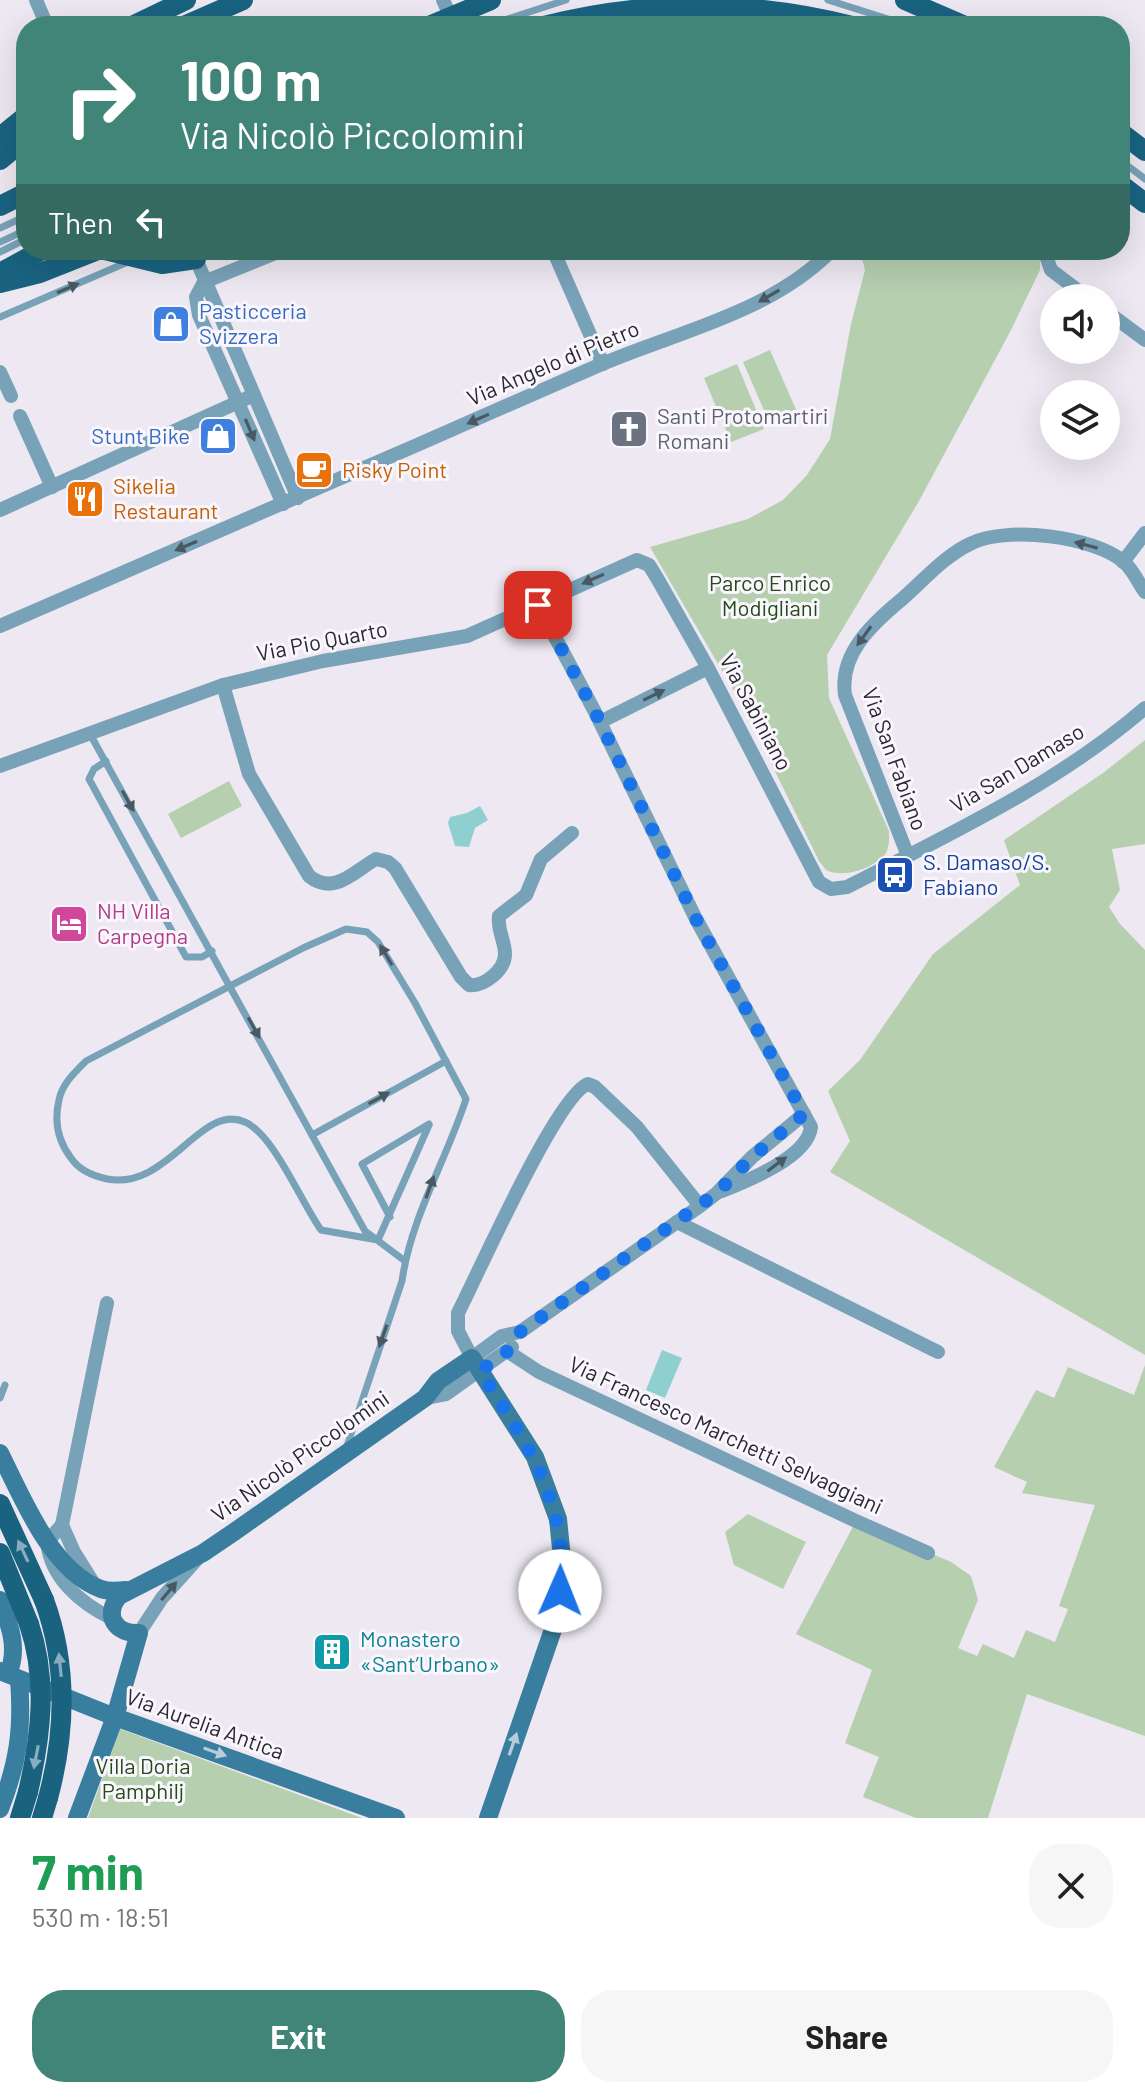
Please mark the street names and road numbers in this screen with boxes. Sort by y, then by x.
street label: Via Angelo di Pietro [463,314,643,410]
street label: Via Pio Quarto [254,615,390,665]
street label: Via Sabiniano [715,649,798,774]
street label: Via San Fabiano [858,684,934,834]
street label: Via San Damaso [945,717,1088,817]
street label: Via Francesco Marchetti Selvaggiani [565,1350,887,1518]
street label: Via Nicolò Piccolomini [206,1384,393,1526]
street label: Via Aurelia Antica [123,1682,288,1764]

